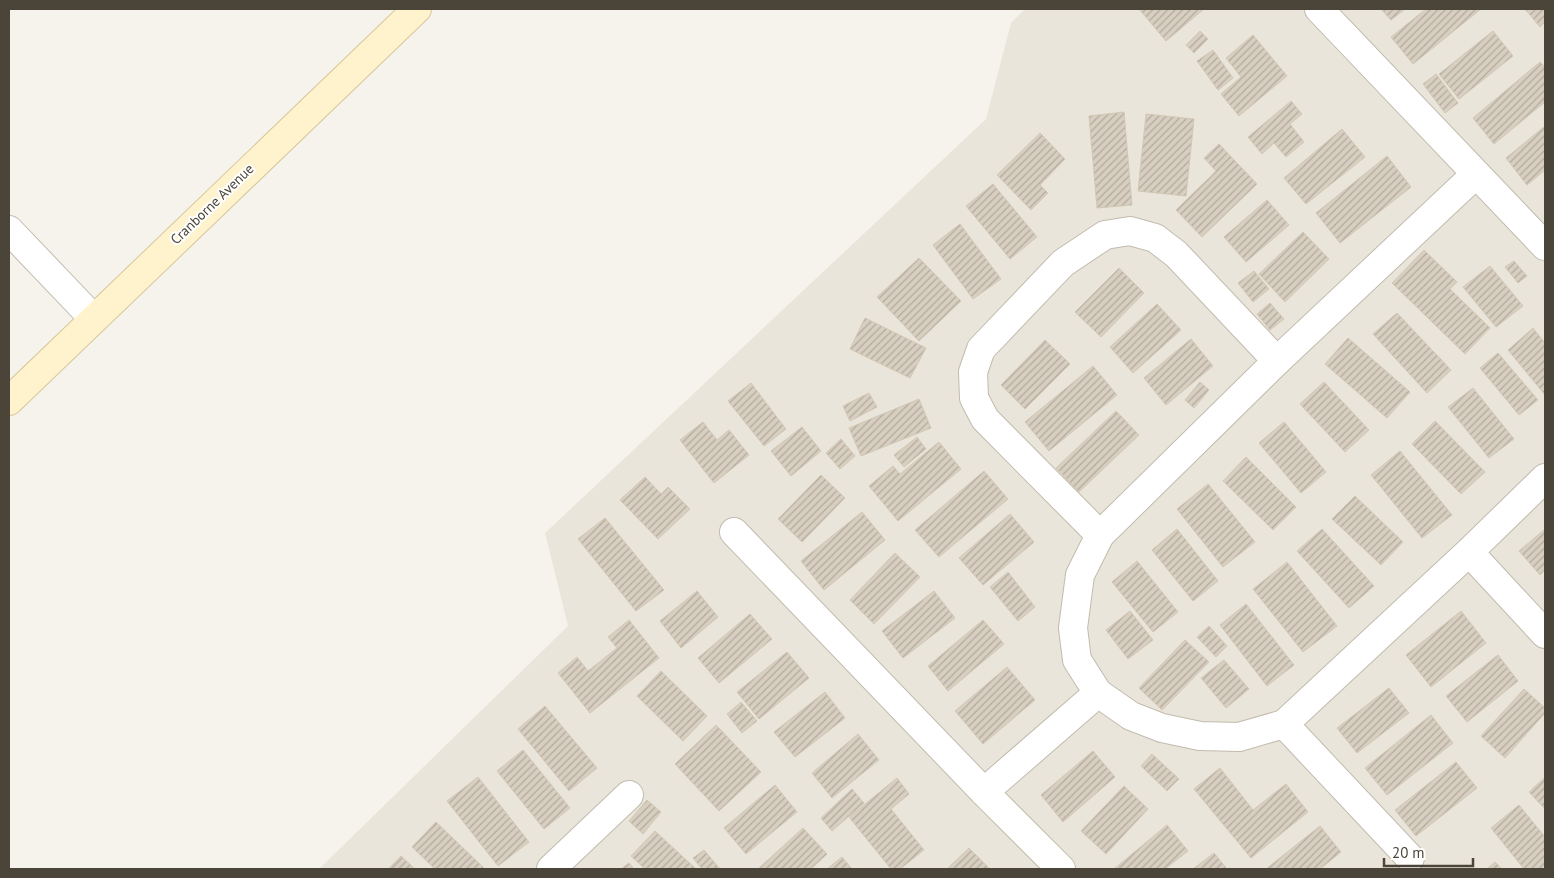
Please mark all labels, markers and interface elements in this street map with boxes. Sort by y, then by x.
street label: Cranborne Avenue [167,160,257,248]
scale bar [1384,836,1473,868]
text: 20 m [1392,843,1425,862]

